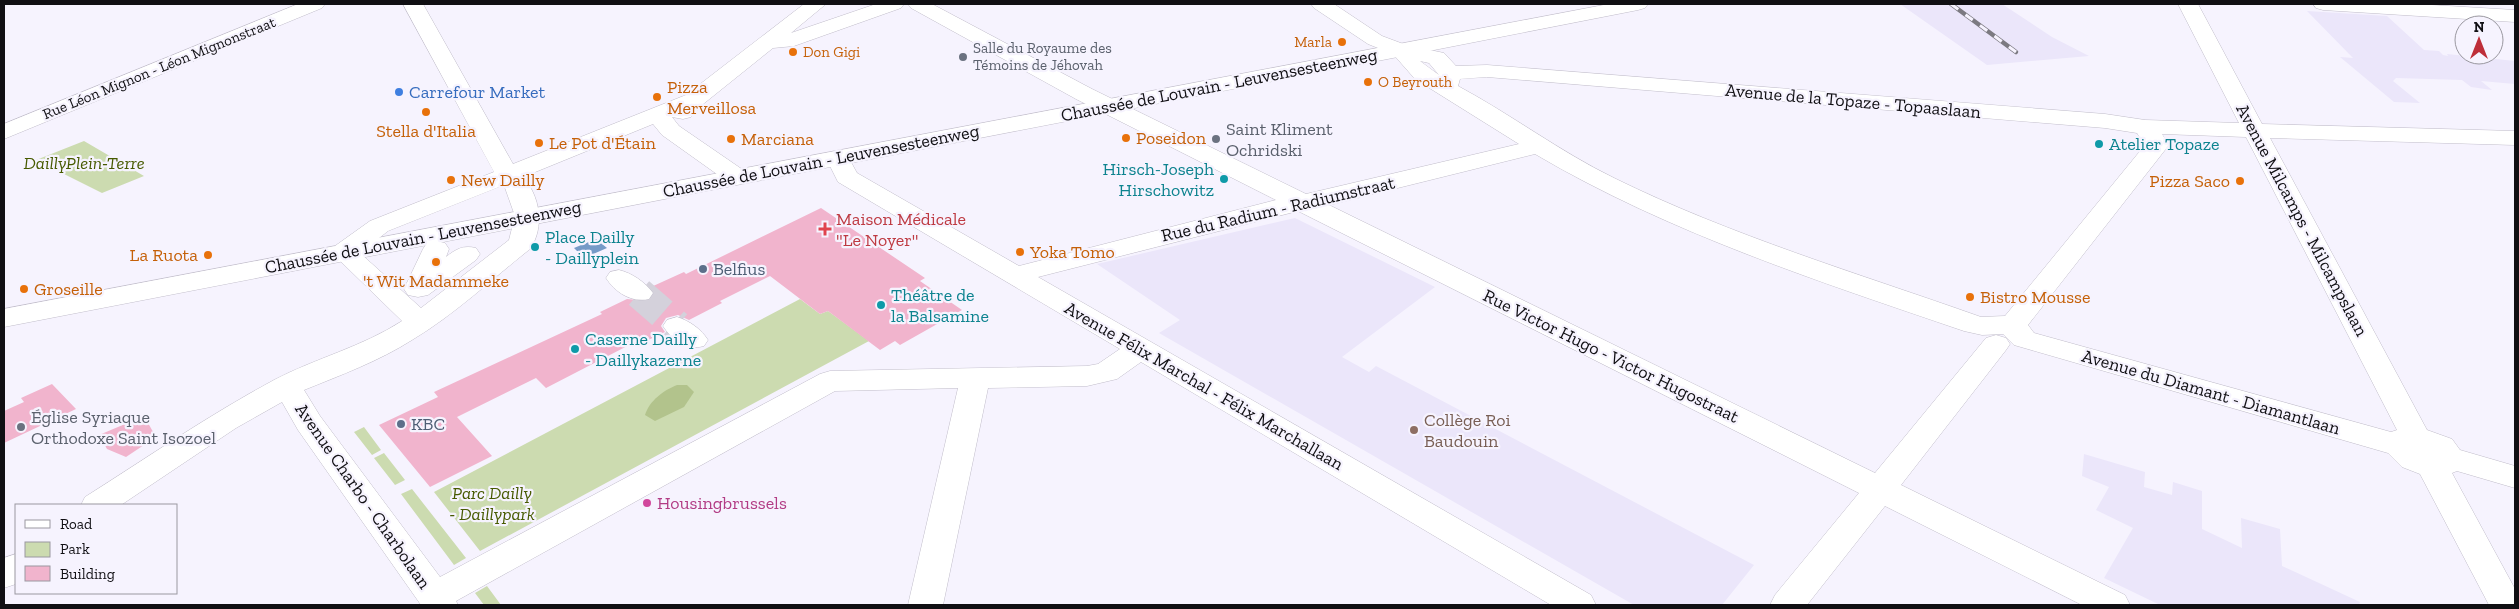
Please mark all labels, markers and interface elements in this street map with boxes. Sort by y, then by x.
street label: Rue Léon Mignon - Léon Mignonstraat [40,13,278,123]
north arrow [2454,15,2504,65]
text: N [2474,19,2485,36]
place label: Marla [1294,33,1332,51]
marker: Marla [1336,36,1348,48]
place label: Salle du Royaume des Témoins de Jéhovah [973,39,1112,74]
place label: Don Gigi [803,43,860,61]
street label: Chaussée de Louvain - Leuvensesteenweg [1059,43,1379,126]
marker: Don Gigi [787,46,799,58]
marker: Salle du Royaume des Témoins de Jéhovah [957,51,969,63]
place label: O Beyrouth [1378,73,1453,91]
place label: Pizza Merveillosa [667,76,757,119]
marker: O Beyrouth [1362,76,1374,88]
street label: Avenue de la Topaze - Topaaslaan [1724,79,1982,123]
place label: Carrefour Market [409,81,546,103]
marker: Carrefour Market [393,86,405,98]
marker: Pizza Merveillosa [651,91,663,103]
street label: Avenue Milcamps - Milcampslaan [2231,100,2373,341]
marker: Stella d'Italia [420,106,432,118]
place label: Saint Kliment Ochridski [1226,118,1333,161]
street label: Chaussée de Louvain - Leuvensesteenweg [661,119,981,202]
place label: Stella d'Italia [376,120,476,142]
place label: Poseidon [1136,127,1207,149]
place label: Marciana [741,128,814,150]
place label: Le Pot d'Étain [549,132,656,154]
marker: Poseidon [1120,132,1132,144]
marker: Marciana [725,133,737,145]
marker: Saint Kliment Ochridski [1210,133,1222,145]
place label: Atelier Topaze [2109,133,2220,155]
marker: Le Pot d'Étain [533,137,545,149]
marker: Atelier Topaze [2093,138,2105,150]
park label: DaillyPlein-Terre [23,152,145,174]
place label: Hirsch-Joseph Hirschowitz [1102,158,1214,201]
place label: New Dailly [461,169,545,191]
place label: Pizza Saco [2149,170,2230,192]
street label: Rue du Radium - Radiumstraat [1159,171,1397,247]
marker: Hirsch-Joseph Hirschowitz [1218,173,1230,185]
marker: New Dailly [445,174,457,186]
marker: Pizza Saco [2234,175,2246,187]
street label: Chaussée de Louvain - Leuvensesteenweg [263,195,583,278]
place label: Maison Médicale "Le Noyer" [836,208,966,251]
marker: Maison Médicale "Le Noyer" [818,222,832,236]
place label: Place Dailly - Daillyplein [545,226,639,269]
marker: Place Dailly - Daillyplein [529,241,541,253]
place label: Yoka Tomo [1029,241,1115,263]
place label: La Ruota [130,244,198,266]
marker: Yoka Tomo [1014,246,1026,258]
marker: La Ruota [202,249,214,261]
marker: 't Wit Madammeke [430,256,442,268]
place label: Belfius [713,258,765,280]
marker: Belfius [697,263,709,275]
place label: 't Wit Madammeke [363,270,509,292]
place label: Groseille [34,278,103,300]
marker: Groseille [18,283,30,295]
place label: Théâtre de la Balsamine [891,284,989,327]
street label: Rue Victor Hugo - Victor Hugostraat [1480,284,1743,428]
place label: Bistro Mousse [1980,286,2090,308]
marker: Bistro Mousse [1964,291,1976,303]
street label: Avenue Félix Marchal - Félix Marchallaan [1061,297,1348,475]
marker: Théâtre de la Balsamine [875,299,887,311]
place label: Caserne Dailly - Daillykazerne [585,328,701,371]
marker: Caserne Dailly - Daillykazerne [569,343,581,355]
street label: Avenue du Diamant - Diamantlaan [2079,345,2343,440]
street label: Avenue Charbo - Charbolaan [290,399,436,594]
place label: Église Syriaque Orthodoxe Saint Isozoel [31,406,216,449]
place label: Collège Roi Baudouin [1424,409,1510,452]
place label: KBC [411,413,445,435]
marker: KBC [395,418,407,430]
marker: Église Syriaque Orthodoxe Saint Isozoel [15,421,27,433]
marker: Collège Roi Baudouin [1408,424,1420,436]
park label: Parc Dailly - Daillypark [449,482,535,525]
place label: Housingbrussels [657,492,787,514]
marker: Housingbrussels [641,497,653,509]
legend [15,504,178,594]
text: Road [60,515,93,533]
text: Park [60,540,90,558]
text: Building [60,565,115,583]

